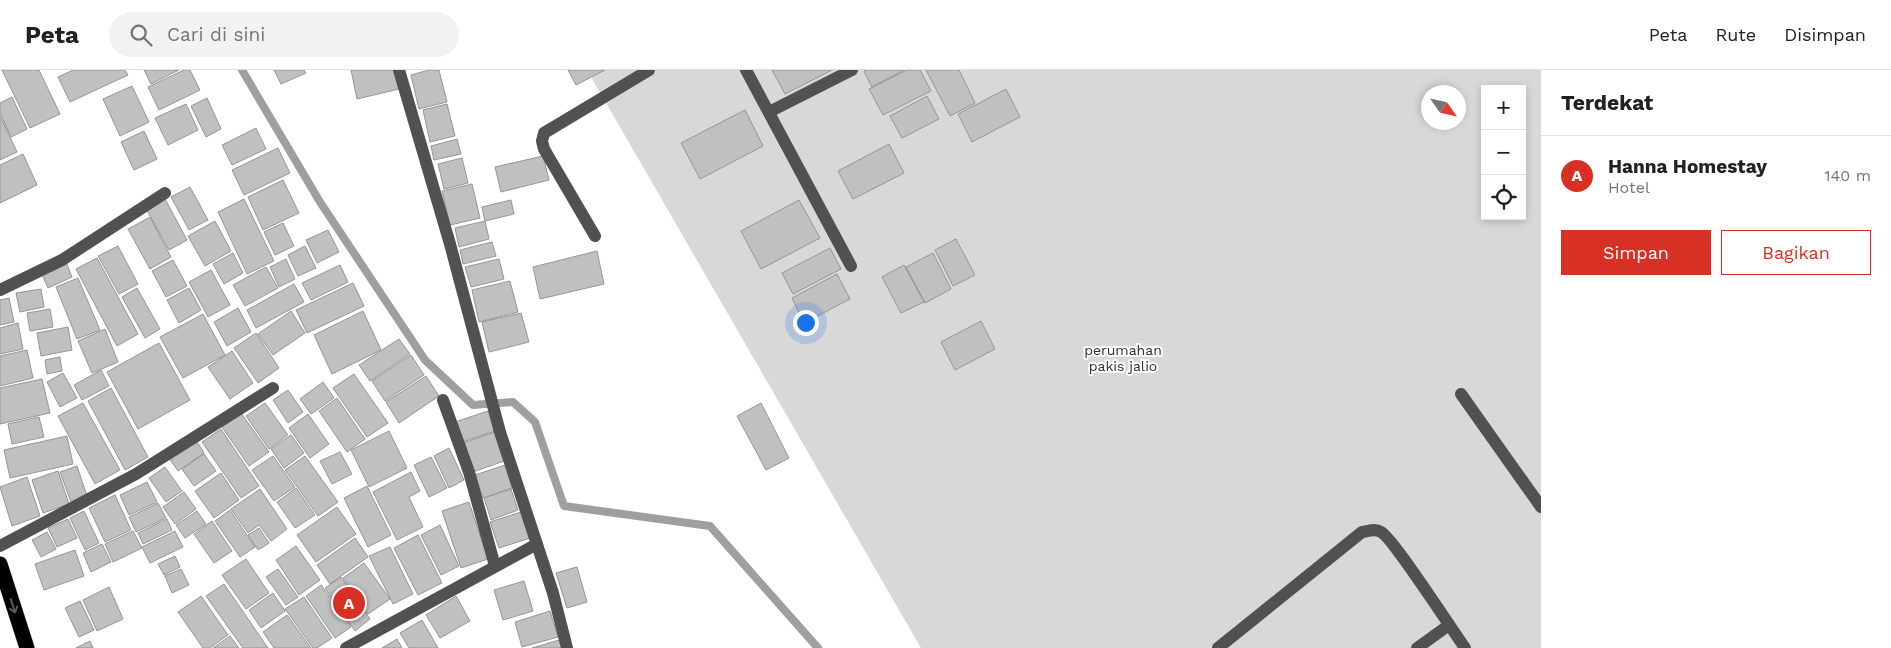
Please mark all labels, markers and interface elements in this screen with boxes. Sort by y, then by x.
search box [109,12,459,57]
text: Peta [25,21,79,49]
icon: search [127,21,155,49]
text: Cari di sini [167,23,265,46]
text: Peta [1649,24,1687,45]
text: Rute [1715,24,1756,45]
text: Disimpan [1784,24,1866,45]
north arrow [1421,85,1466,130]
map controls [1481,85,1526,220]
button: + [1481,85,1526,130]
text: Terdekat [1561,90,1653,115]
button: − [1481,130,1526,175]
text: Hanna Homestay [1608,155,1767,178]
text: A [1572,166,1582,185]
text: 140 m [1824,166,1871,185]
button: locate [1481,175,1526,220]
text: Hotel [1608,178,1650,197]
button: Simpan [1561,230,1711,275]
button: Bagikan [1721,230,1871,275]
your location [793,310,819,336]
park label: perumahan pakis jalio [1084,342,1162,374]
pin: A [333,584,365,622]
one-way arrow [9,598,19,614]

